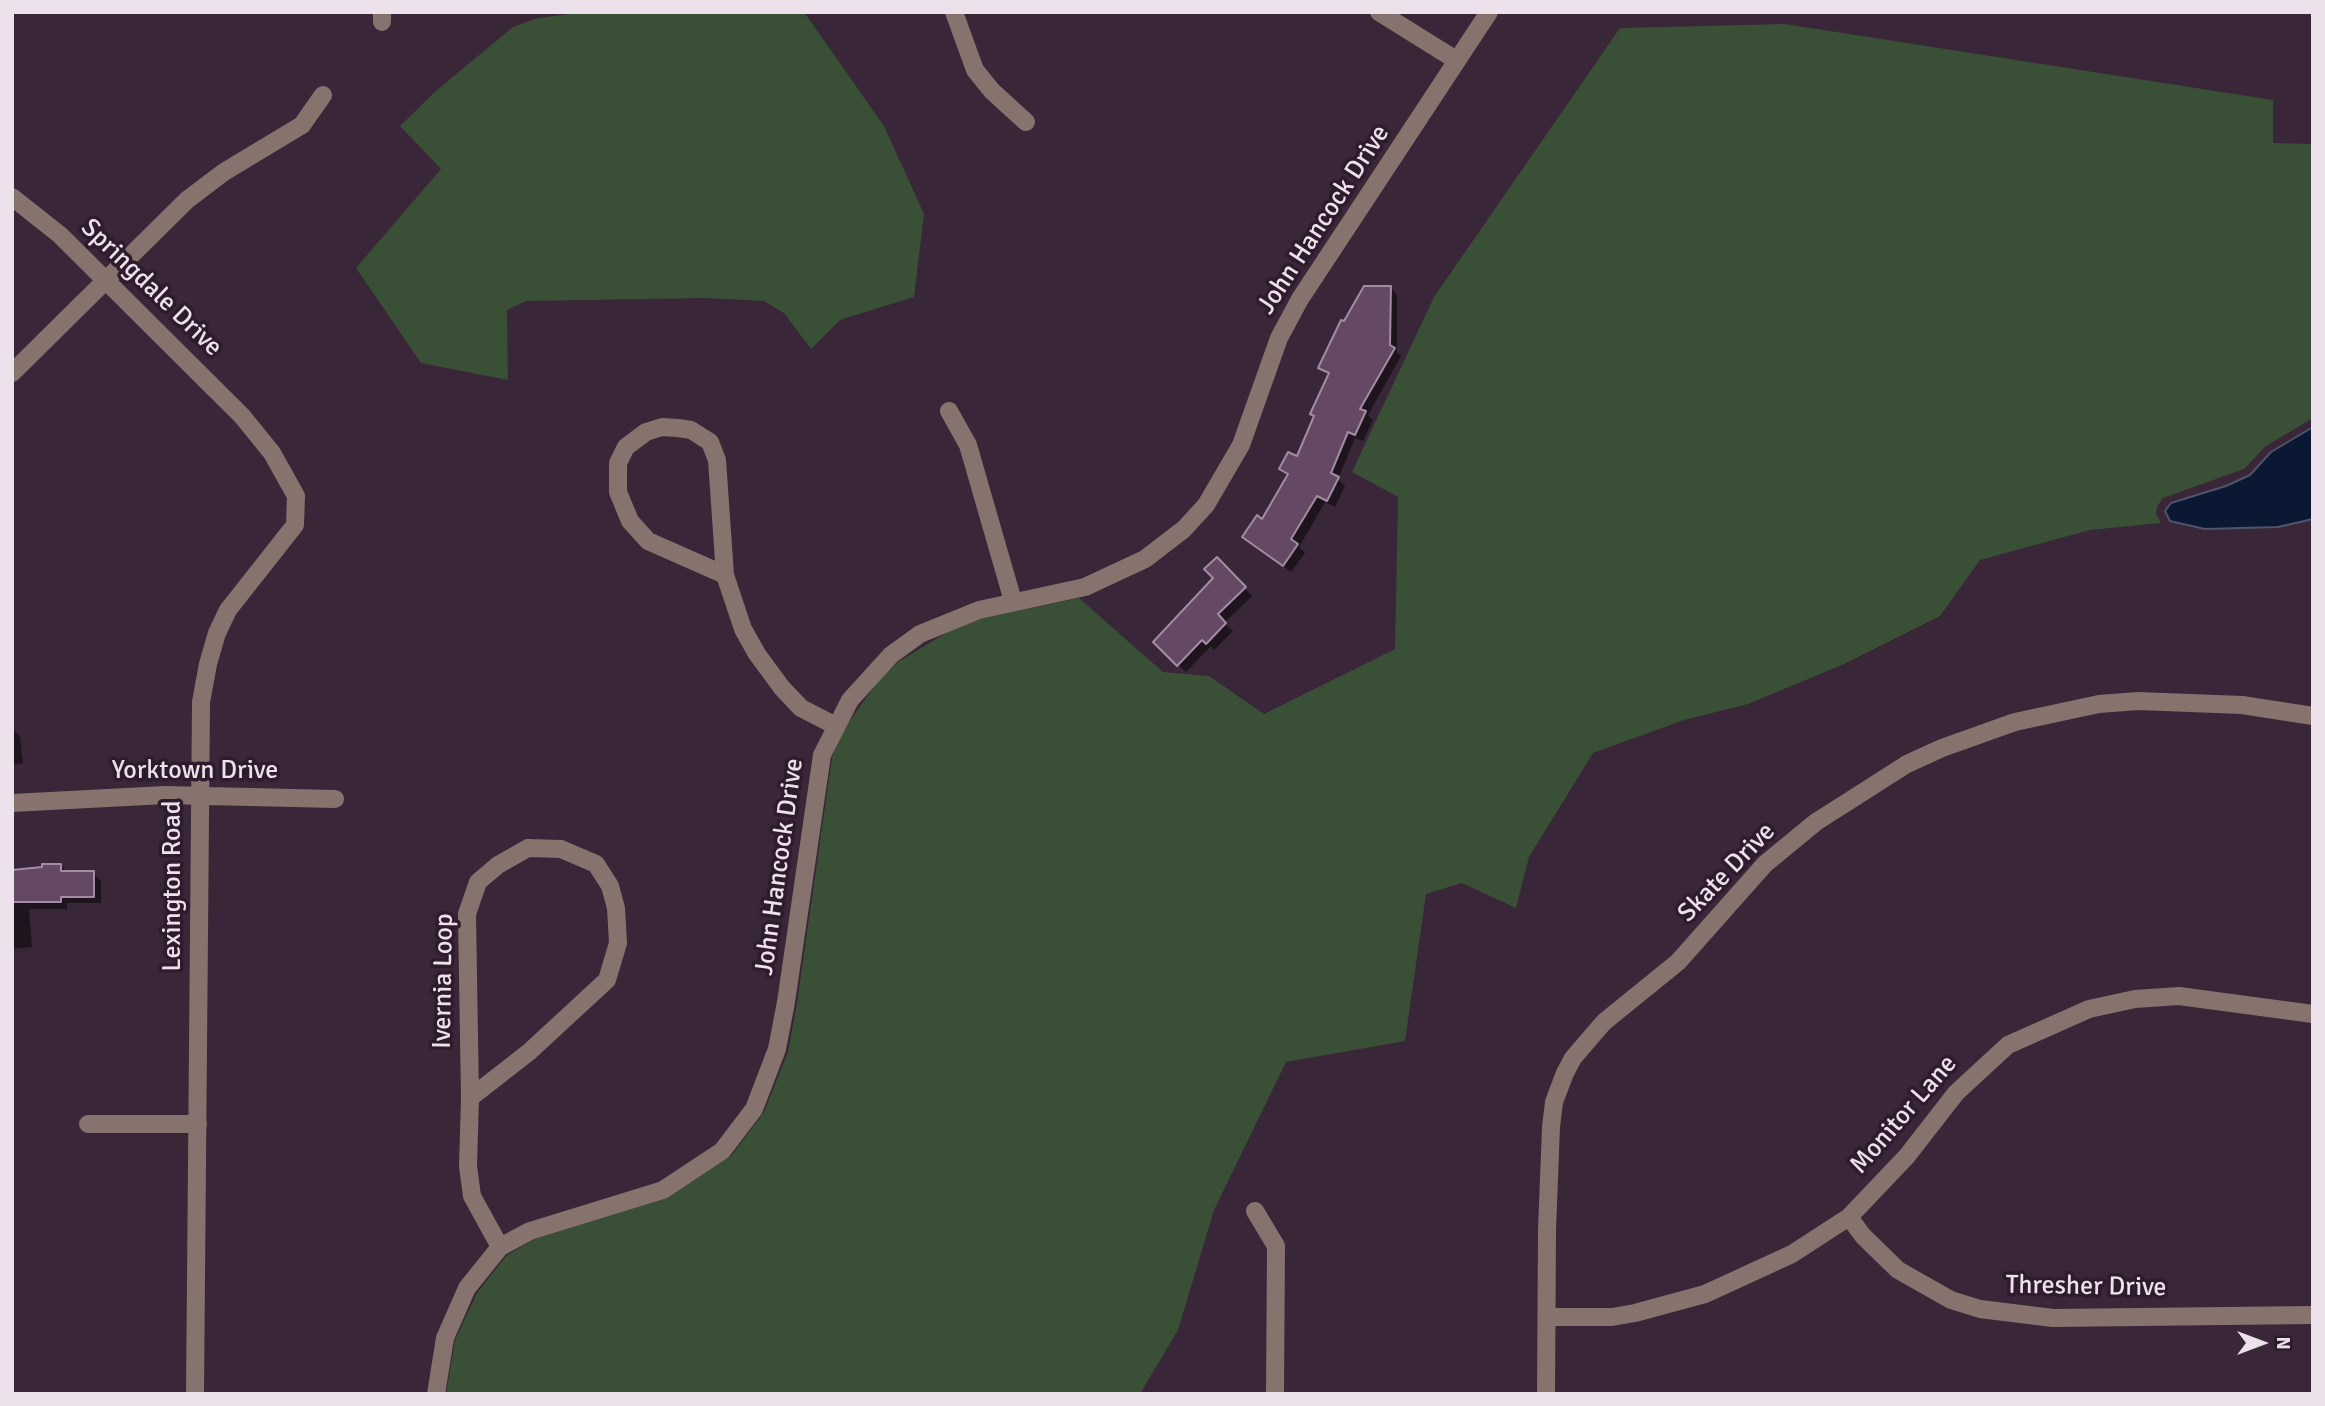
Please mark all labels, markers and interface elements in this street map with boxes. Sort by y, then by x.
street label: John Hancock Drive [1251,120,1397,320]
street label: Springdale Drive [74,213,228,363]
street label: Yorktown Drive [112,755,278,787]
street label: John Hancock Drive [749,756,811,978]
street label: Lexington Road [157,801,189,971]
street label: Skate Drive [1672,817,1782,929]
street label: Ivernia Loop [427,913,461,1049]
street label: Monitor Lane [1844,1049,1964,1181]
street label: Thresher Drive [2005,1270,2167,1304]
north arrow [2227,1308,2297,1378]
text: N [2271,1336,2295,1350]

